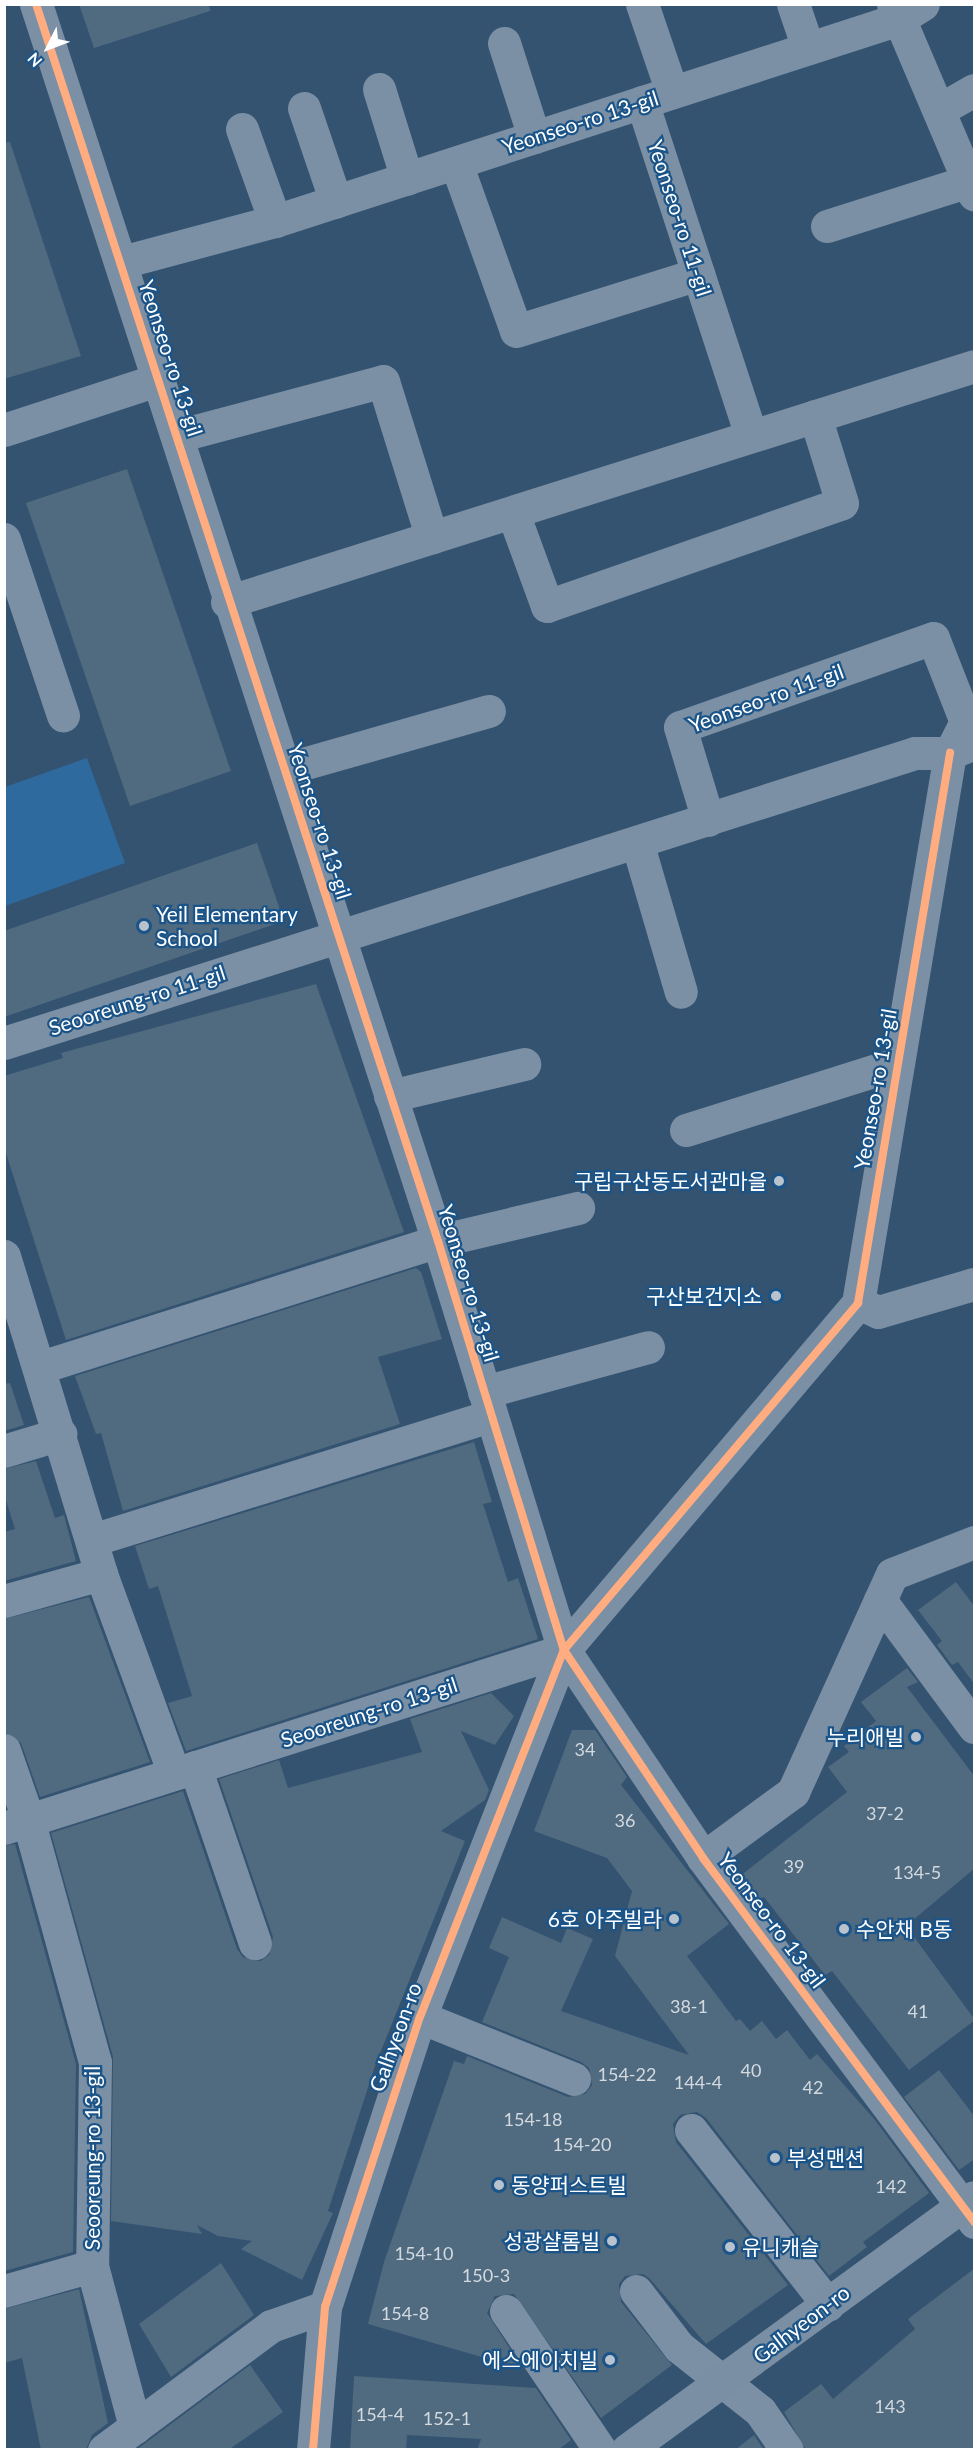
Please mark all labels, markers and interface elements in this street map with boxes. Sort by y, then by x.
north arrow [18,18,78,78]
text: N [23,49,45,71]
street label: Yeonseo-ro 13-gil [499,85,661,159]
street label: Yeonseo-ro 11-gil [643,137,717,299]
street label: Yeonseo-ro 13-gil [134,277,208,439]
street label: Yeonseo-ro 11-gil [685,658,847,738]
street label: Yeonseo-ro 13-gil [283,740,357,902]
place label: Yeil Elementary School [156,901,298,951]
marker: Yeil Elementary School [137,919,151,933]
street label: Seooreung-ro 11-gil [45,960,229,1040]
street label: Yeonseo-ro 13-gil [848,1007,902,1171]
place label: 구립구산동도서관마을 [574,1168,767,1194]
marker: 구립구산동도서관마을 [772,1174,786,1188]
street label: Yeonseo-ro 13-gil [433,1201,505,1365]
place label: 구산보건지소 [646,1283,762,1309]
marker: 구산보건지소 [767,1287,785,1305]
street label: Seooreung-ro 13-gil [277,1672,461,1752]
place label: 누리애빌 [827,1724,904,1750]
marker: 누리애빌 [909,1730,923,1744]
house number: 34 [575,1738,595,1760]
house number: 37-2 [866,1802,904,1824]
house number: 36 [615,1809,635,1831]
street label: Yeonseo-ro 13-gil [713,1847,831,1993]
house number: 39 [784,1855,804,1877]
house number: 134-5 [893,1861,941,1883]
place label: 6호 아주빌라 [548,1906,662,1932]
marker: 6호 아주빌라 [667,1912,681,1926]
place label: 수안채 B동 [856,1916,952,1942]
marker: 수안채 B동 [837,1922,851,1936]
street label: Galhyeon-ro [364,1979,426,2095]
house number: 38-1 [670,1995,708,2017]
house number: 41 [908,2000,928,2022]
house number: 40 [741,2059,761,2081]
house number: 154-22 [598,2063,656,2085]
street label: Seooreung-ro 13-gil [79,2066,105,2250]
house number: 144-4 [674,2071,722,2093]
house number: 42 [803,2076,823,2098]
house number: 154-18 [504,2108,562,2130]
house number: 154-20 [553,2133,611,2155]
place label: 부성맨션 [787,2145,864,2171]
marker: 부성맨션 [768,2151,782,2165]
place label: 동양퍼스트빌 [511,2172,627,2198]
house number: 142 [875,2175,907,2197]
marker: 동양퍼스트빌 [492,2178,506,2192]
place label: 성광샬롬빌 [503,2228,600,2254]
marker: 성광샬롬빌 [605,2234,619,2248]
place label: 유니캐슬 [742,2234,819,2260]
marker: 유니캐슬 [723,2240,737,2254]
house number: 154-10 [395,2242,453,2264]
house number: 150-3 [462,2264,510,2286]
street label: Galhyeon-ro [748,2280,854,2368]
house number: 154-8 [381,2302,429,2324]
place label: 에스에이치빌 [482,2347,598,2373]
marker: 에스에이치빌 [603,2353,617,2367]
house number: 143 [874,2395,906,2417]
house number: 154-4 [356,2403,404,2425]
house number: 152-1 [423,2407,471,2429]

